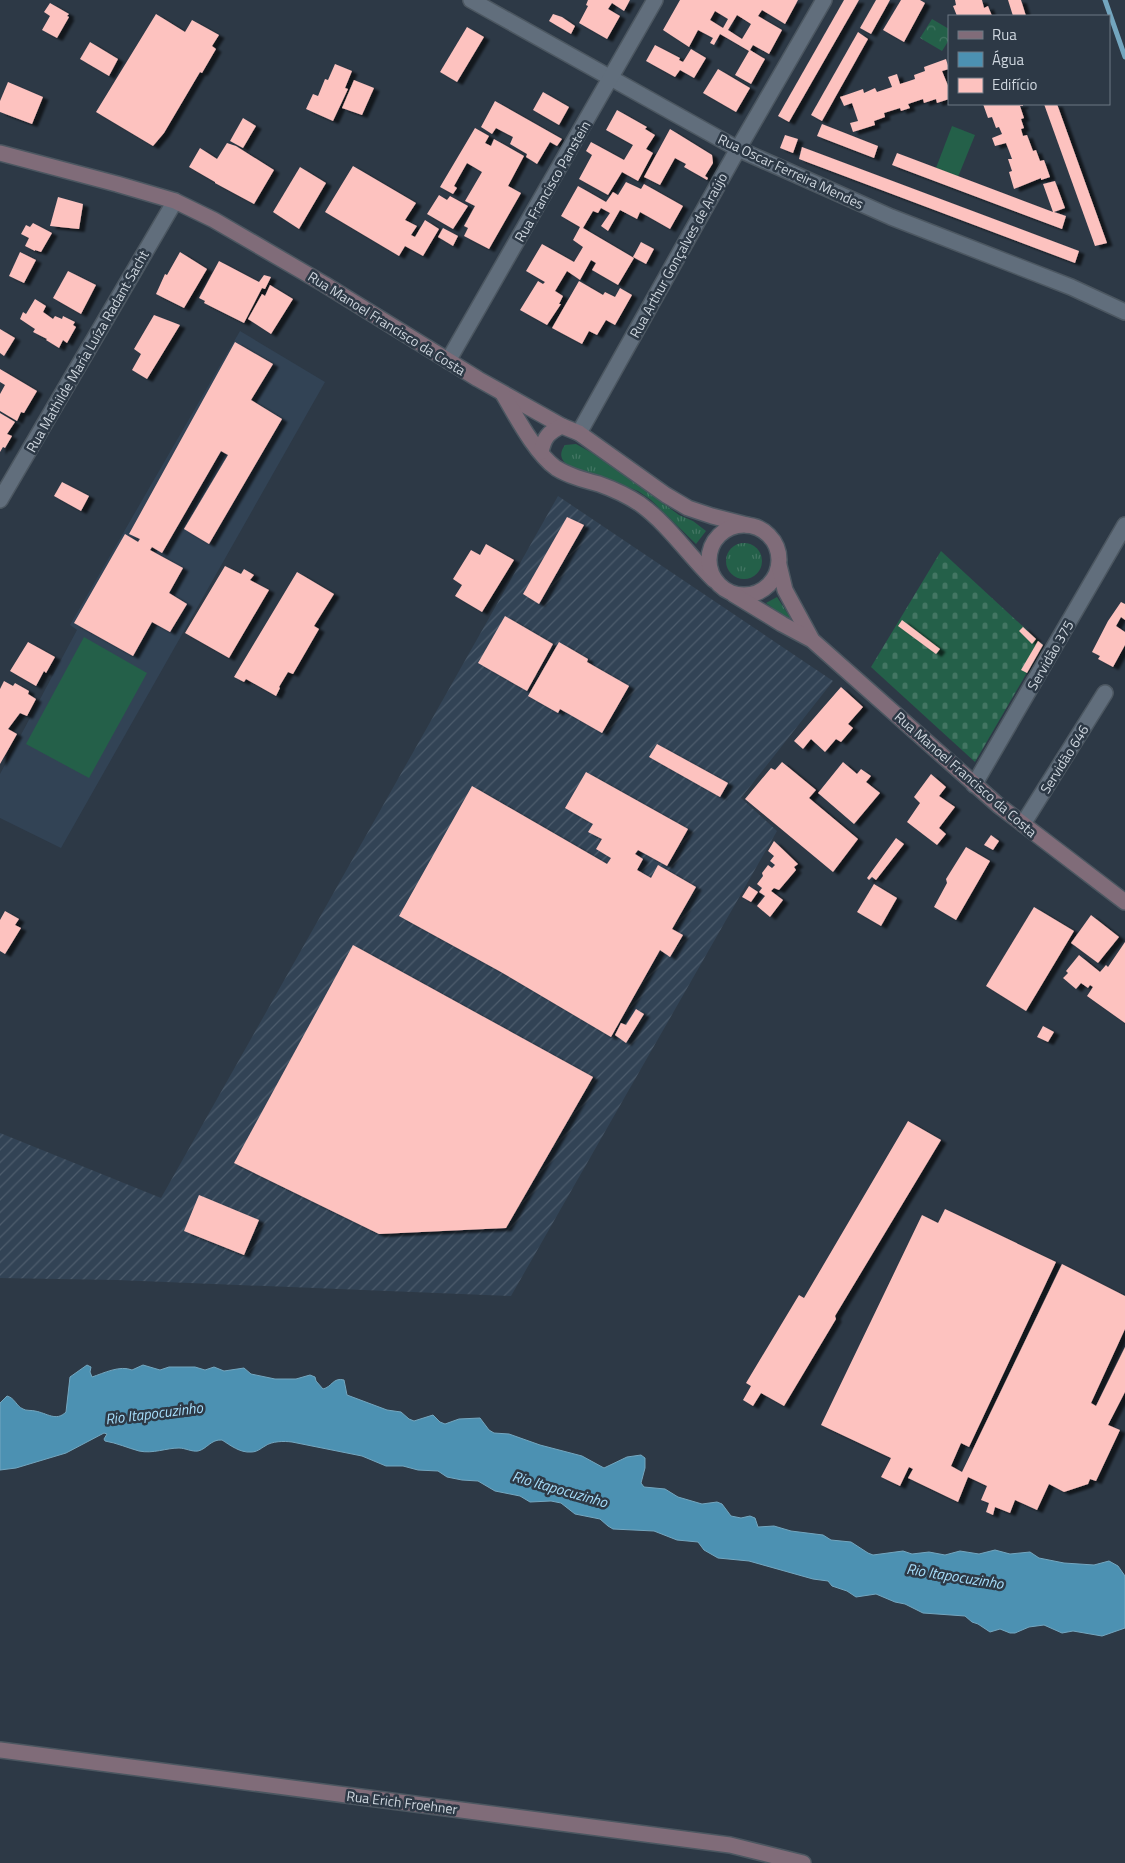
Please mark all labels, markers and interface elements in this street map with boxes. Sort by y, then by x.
legend [948,15,1110,105]
text: Rua [992,23,1017,46]
text: Água [992,48,1024,71]
text: Edifício [992,73,1037,96]
street label: Rua Francisco Panstein [509,117,595,245]
street label: Rua Oscar Ferreira Mendes [715,128,867,214]
street label: Rua Arthur Gonçalves de Araújo [624,169,732,341]
street label: Rua Mathilde Maria Luíza Radant Sacht [20,246,154,456]
street label: Rua Manoel Francisco da Costa [304,266,470,380]
street label: Servidão 375 [1021,616,1079,694]
street label: Rua Manoel Francisco da Costa [890,706,1042,842]
street label: Servidão 646 [1035,720,1094,798]
water label: Rio Itapocuzinho [104,1396,205,1430]
water label: Rio Itapocuzinho [510,1464,611,1514]
water label: Rio Itapocuzinho [905,1557,1006,1595]
street label: Rua Erich Froehner [345,1785,459,1819]

